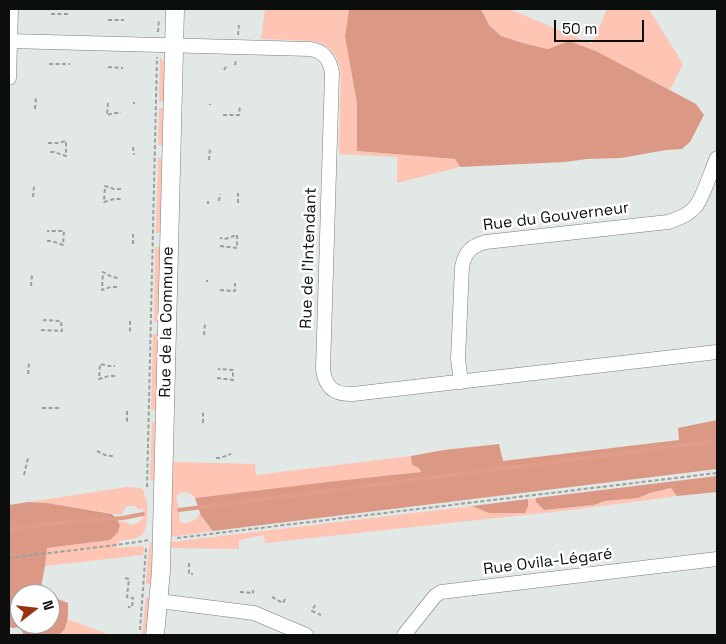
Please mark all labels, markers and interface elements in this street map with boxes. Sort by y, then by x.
scale bar [556,10,646,42]
text: 50 m [562,19,597,38]
street label: Rue de l'Intendant [297,187,321,329]
street label: Rue du Gouverneur [482,199,630,235]
street label: Rue de la Commune [156,246,178,398]
street label: Rue Ovila-Légaré [482,545,614,579]
north arrow [10,584,60,634]
text: N [39,598,58,612]

